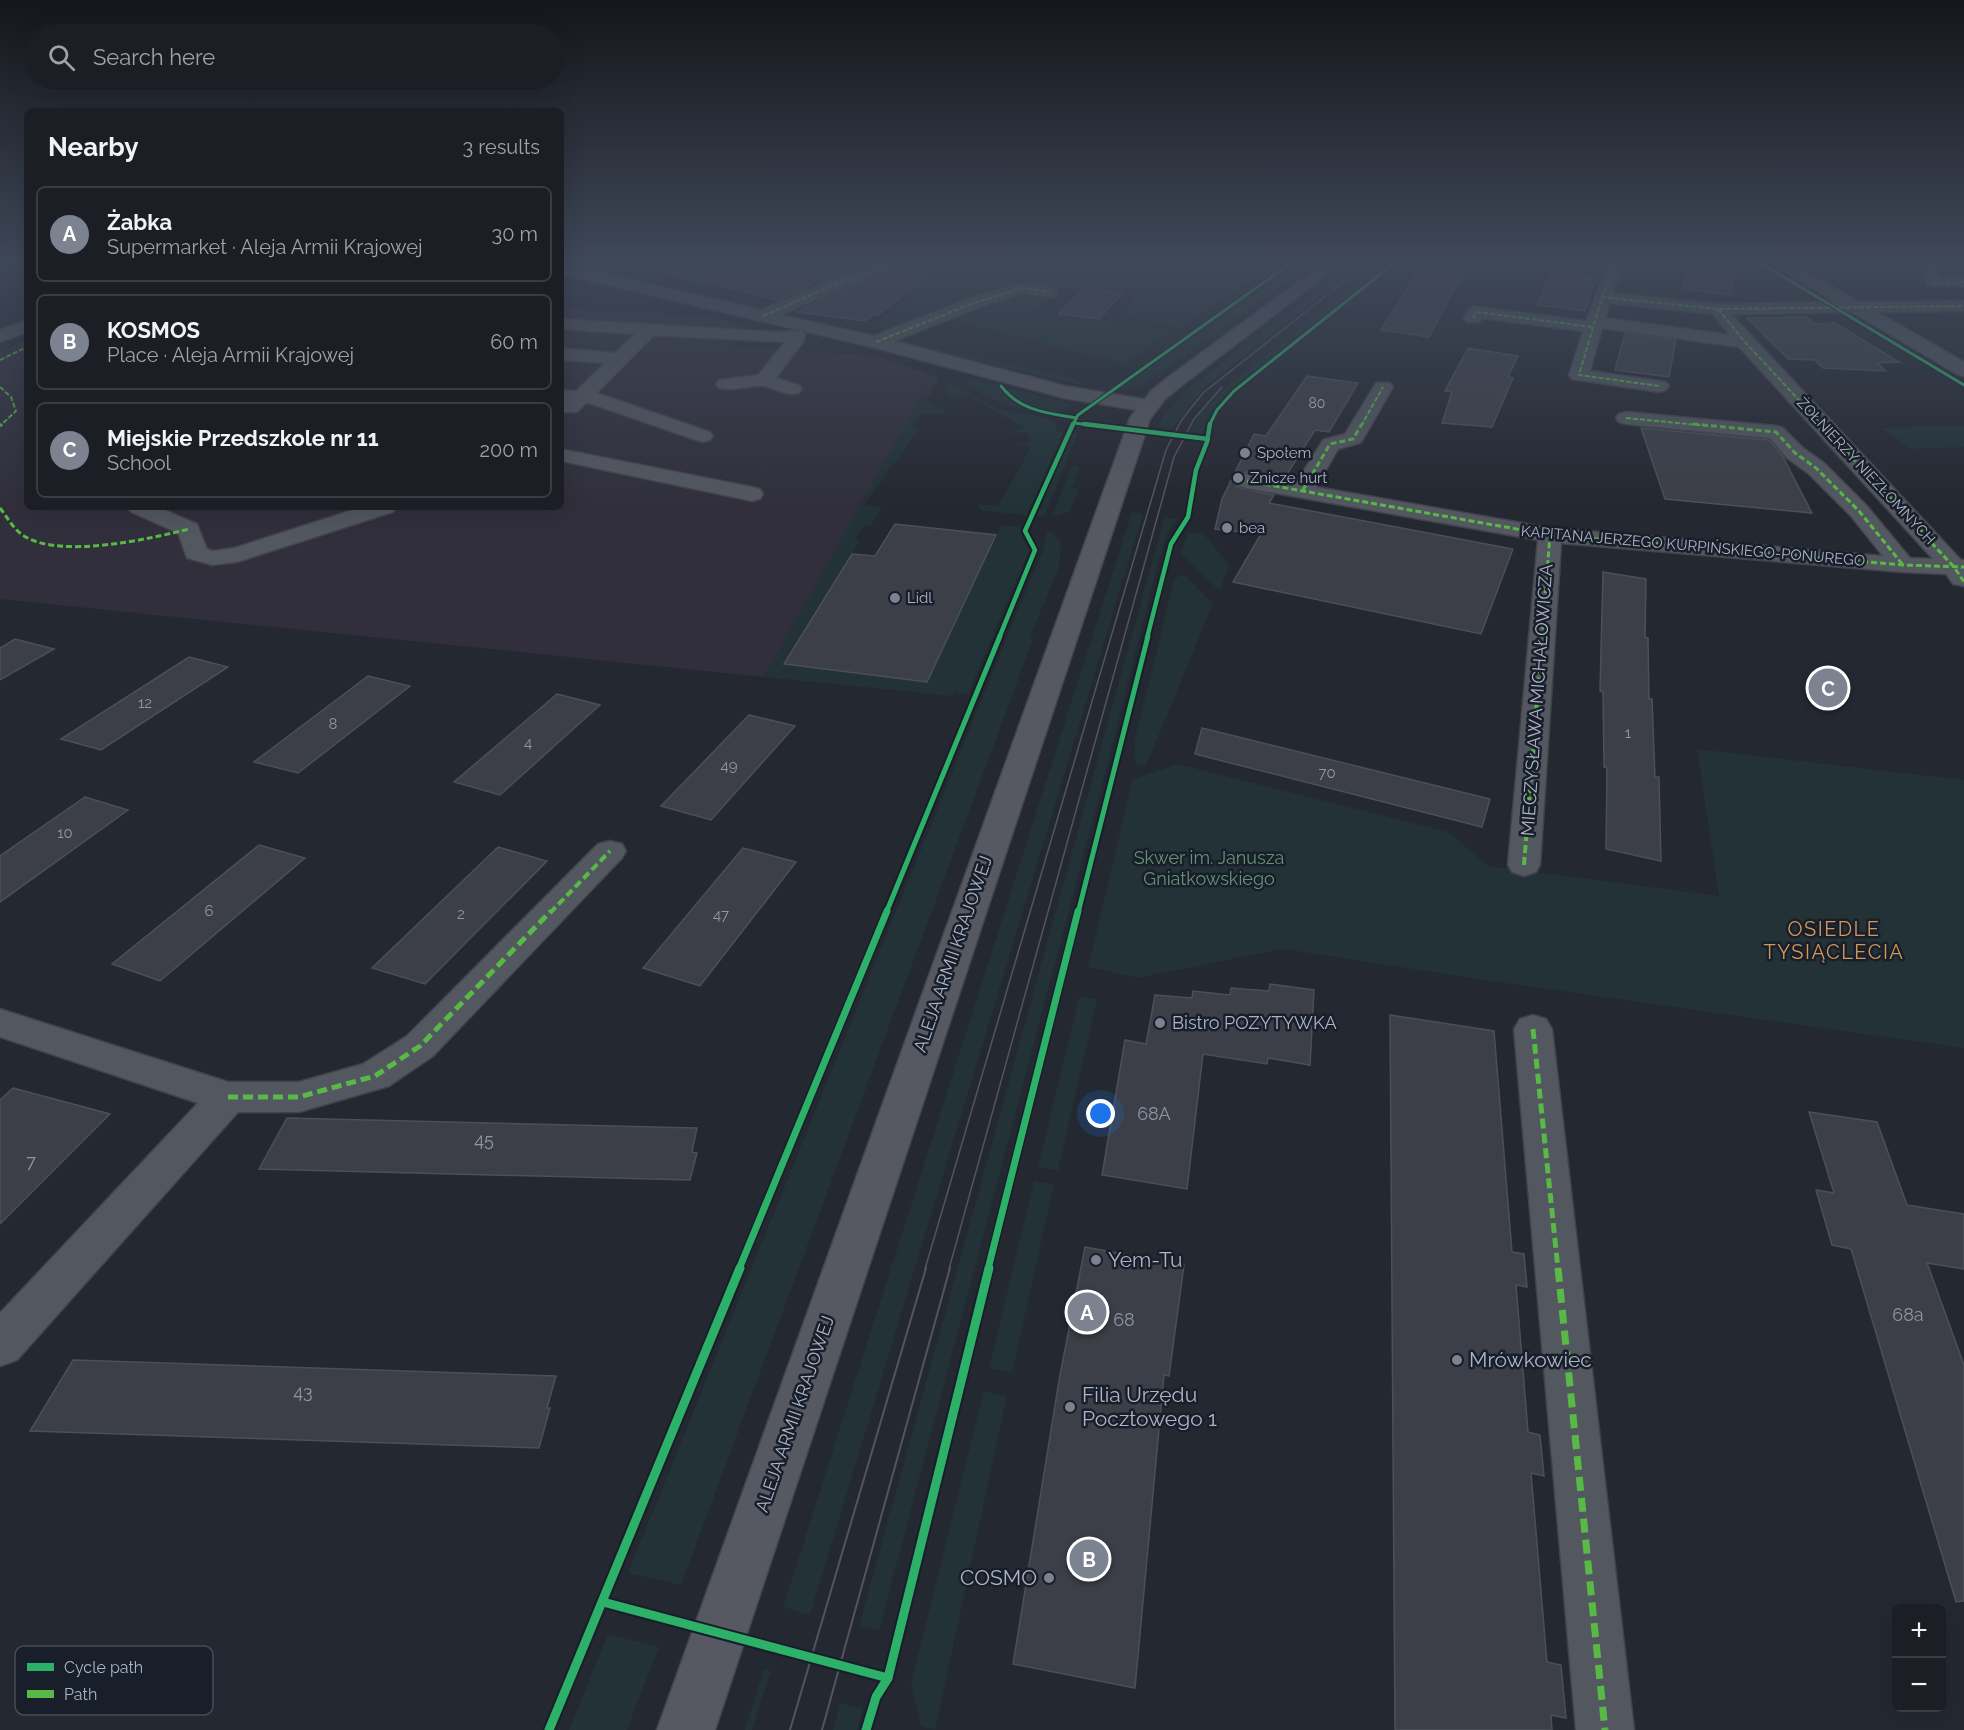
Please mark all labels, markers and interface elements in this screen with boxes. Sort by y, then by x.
search box [24,24,564,90]
icon: search [45,41,78,74]
text: Search here [93,44,215,70]
text: Nearby [48,132,138,162]
text: 3 results [462,135,540,159]
text: Żabka [107,209,172,235]
text: A [63,222,76,246]
text: 30 m [492,222,538,246]
text: Supermarket · Aleja Armii Krajowej [107,235,422,259]
text: KOSMOS [107,317,200,343]
text: B [63,330,76,354]
text: 60 m [490,330,538,354]
text: Place · Aleja Armii Krajowej [107,343,354,367]
street label: ŻOŁNIERZY NIEZŁOMNYCH [1793,393,1940,548]
house number: 80 [1309,395,1325,411]
text: Miejskie Przedszkole nr 11 [107,425,379,451]
text: C [63,438,76,462]
text: 200 m [480,438,538,462]
place label: Społem [1257,444,1311,462]
marker: Społem [1238,446,1252,460]
text: School [107,451,171,475]
place label: Znicze hurt [1250,469,1327,487]
marker: Znicze hurt [1231,471,1245,485]
place label: bea [1239,519,1265,537]
marker: bea [1220,521,1234,535]
street label: KAPITANA JERZEGO KURPIŃSKIEGO-PONUREGO [1520,522,1866,570]
street label: MIECZYSŁAWA MICHAŁOWICZA [1517,563,1556,837]
place label: Lidl [907,589,933,607]
marker: Lidl [888,591,902,605]
pin: C [1808,666,1848,710]
house number: 12 [138,694,152,712]
house number: 8 [329,715,338,733]
house number: 1 [1625,724,1632,742]
house number: 4 [524,734,532,752]
house number: 49 [721,757,738,775]
house number: 70 [1318,764,1336,782]
house number: 10 [57,824,73,842]
park label: Skwer im. Janusza Gniatkowskiego [1134,847,1284,889]
street label: ALEJA ARMII KRAJOWEJ [909,853,996,1055]
house number: 6 [204,902,214,920]
house number: 2 [457,905,465,923]
house number: 47 [713,906,729,924]
district label: OSIEDLE TYSIĄCLECIA [1764,917,1904,964]
place label: Bistro POZYTYWKA [1172,1012,1337,1033]
marker: Bistro POZYTYWKA [1153,1016,1167,1030]
your location [1086,1099,1115,1128]
house number: 68A [1137,1103,1171,1124]
house number: 45 [474,1129,494,1150]
house number: 7 [26,1151,36,1172]
place label: Yem-Tu [1108,1247,1182,1272]
marker: Yem-Tu [1089,1253,1103,1267]
pin: A [1068,1290,1106,1334]
house number: 68a [1892,1304,1924,1325]
house number: 68 [1113,1309,1135,1330]
street label: ALEJA ARMII KRAJOWEJ [751,1313,838,1515]
place label: Mrówkowiec [1469,1347,1592,1372]
marker: Mrówkowiec [1450,1353,1464,1367]
house number: 43 [293,1381,313,1402]
place label: Filia Urzędu Pocztowego 1 [1082,1382,1217,1431]
marker: Filia Urzędu Pocztowego 1 [1063,1400,1077,1414]
pin: B [1070,1536,1108,1582]
place label: COSMO [960,1565,1037,1590]
marker: COSMO [1042,1571,1056,1585]
map controls [1892,1604,1946,1712]
button: + [1892,1604,1946,1658]
legend [15,1646,213,1715]
text: Cycle path [64,1658,143,1677]
button: − [1892,1658,1946,1712]
text: Path [64,1685,97,1704]

